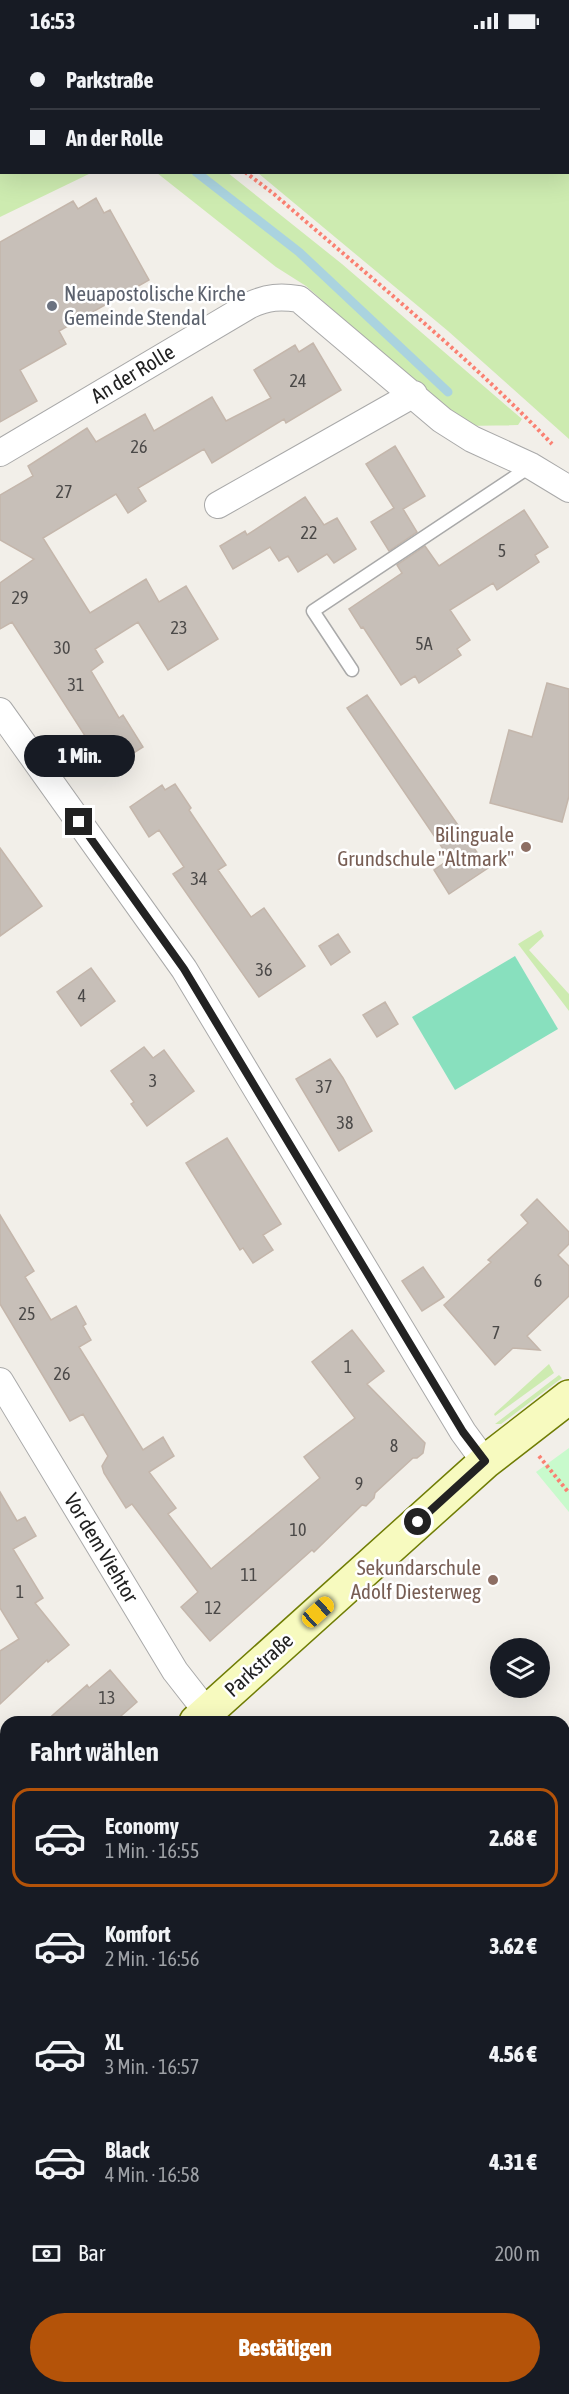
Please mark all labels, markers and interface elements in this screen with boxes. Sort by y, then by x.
text: 16:53 [30,8,75,34]
text: Parkstraße [66,67,153,93]
text: An der Rolle [66,125,163,151]
place label: Neuapostolische Kirche Gemeinde Stendal [64,281,246,329]
marker: Neuapostolische Kirche Gemeinde Stendal [45,299,59,313]
street label: An der Rolle [87,339,178,407]
house number: 24 [290,370,306,391]
house number: 26 [131,436,147,457]
house number: 27 [56,481,72,502]
house number: 22 [301,522,317,543]
house number: 5 [498,540,506,561]
house number: 29 [12,587,28,608]
house number: 23 [171,617,187,638]
house number: 5A [415,633,433,654]
house number: 30 [54,637,70,658]
house number: 31 [68,674,84,695]
callout: 1 Min. [23,735,134,777]
text: 1 Min. [58,744,101,767]
route end [65,808,92,835]
place label: Bilinguale Grundschule "Altmark" [337,822,514,870]
marker: Bilinguale Grundschule "Altmark" [519,840,533,854]
house number: 34 [191,868,207,889]
house number: 36 [256,959,272,980]
house number: 4 [78,985,86,1006]
house number: 3 [149,1070,157,1091]
house number: 37 [316,1076,332,1097]
house number: 38 [337,1112,353,1133]
house number: 6 [534,1270,542,1291]
house number: 25 [19,1303,35,1324]
house number: 7 [492,1322,500,1343]
house number: 1 [344,1356,352,1377]
house number: 26 [54,1363,70,1384]
house number: 8 [390,1435,398,1456]
house number: 9 [355,1473,363,1494]
street label: Vor dem Viehtor [60,1489,144,1607]
route start [404,1508,431,1535]
house number: 10 [290,1519,306,1540]
place label: Sekundarschule Adolf Diesterweg [351,1555,481,1603]
house number: 11 [241,1564,257,1585]
marker: Sekundarschule Adolf Diesterweg [486,1573,500,1587]
house number: 1 [16,1581,24,1602]
car [299,1593,337,1631]
house number: 12 [205,1597,221,1618]
street label: Parkstraße [219,1627,297,1701]
map controls [490,1638,550,1698]
button: layers [490,1638,550,1698]
house number: 13 [99,1687,115,1708]
text: Fahrt wählen [30,1736,159,1767]
icon: car [33,1811,87,1865]
text: Economy [105,1813,179,1839]
text: 2.68 € [489,1825,537,1851]
text: 1 Min. · 16:55 [105,1839,199,1862]
icon: car [33,1919,87,1973]
text: Komfort [105,1921,171,1947]
text: 3.62 € [489,1933,537,1959]
text: 2 Min. · 16:56 [105,1947,199,1970]
icon: car [33,2027,87,2081]
text: XL [105,2029,123,2055]
text: 4.56 € [489,2041,537,2067]
text: 3 Min. · 16:57 [105,2055,199,2078]
icon: car [33,2135,87,2189]
text: Black [105,2137,149,2163]
text: 4.31 € [489,2149,537,2175]
text: 4 Min. · 16:58 [105,2163,199,2186]
icon: cash [30,2237,63,2270]
text: Bar [78,2240,105,2266]
text: 200 m [495,2242,540,2265]
button: Bestätigen [30,2313,540,2382]

